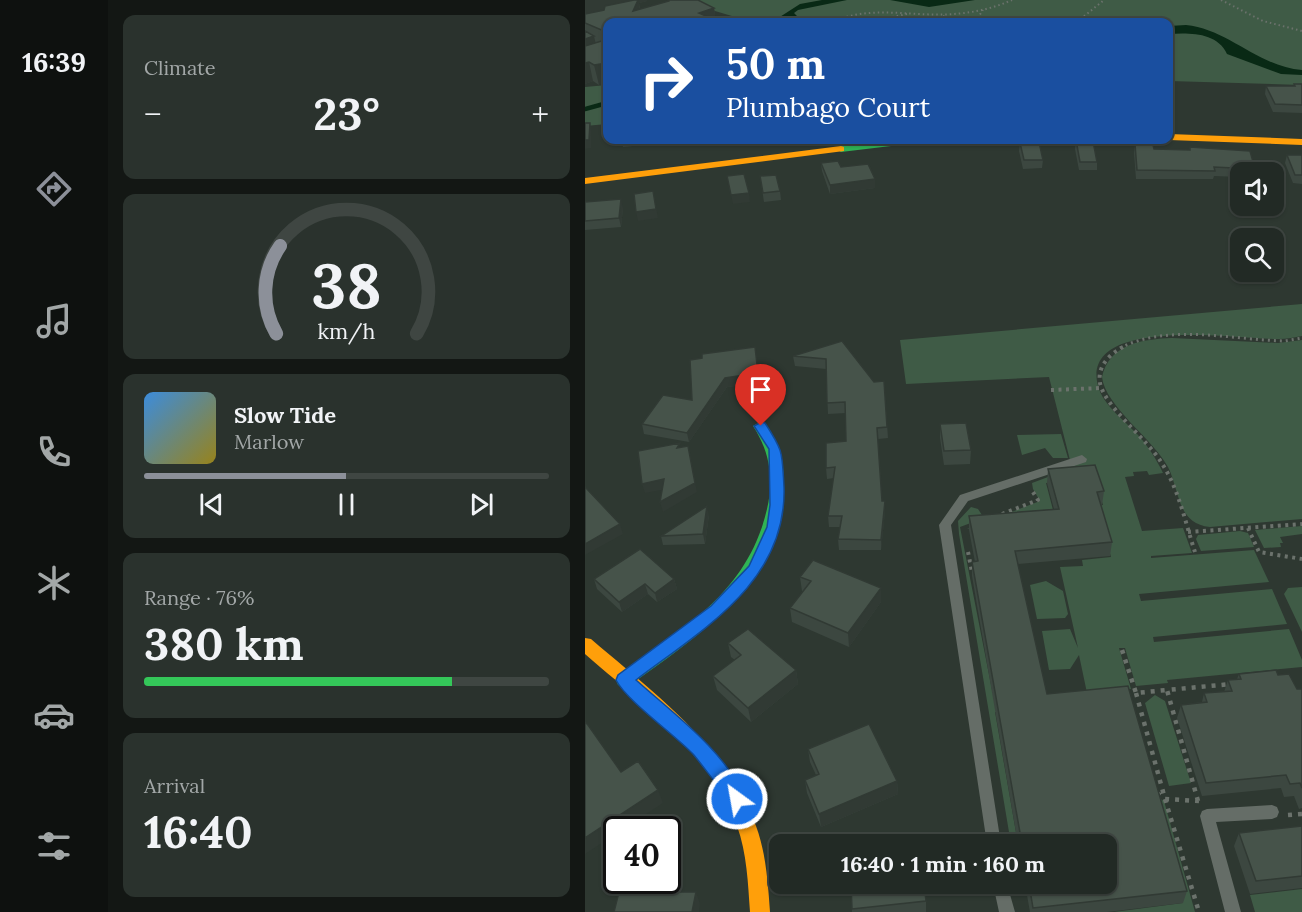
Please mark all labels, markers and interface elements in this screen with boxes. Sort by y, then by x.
text: 50 m [726,37,825,91]
icon: right [627,42,705,120]
text: 16:39 [22,45,86,79]
text: Climate [144,55,216,80]
text: 23° [313,85,380,142]
text: Plumbago Court [726,90,930,124]
text: − [144,93,162,135]
text: + [531,93,549,135]
map controls [1230,162,1284,282]
button: sound [1230,162,1284,216]
icon: directions [33,168,75,210]
button: search [1230,228,1284,282]
text: 38 [311,245,382,325]
icon: music [33,300,75,342]
text: km/h [318,317,376,345]
pin [735,364,786,426]
icon: arrive [744,373,777,406]
text: Slow Tide [234,401,336,429]
text: Marlow [234,429,304,454]
icon: phone [33,431,75,473]
icon: previous [195,488,228,521]
icon: pause [330,488,363,521]
icon: next [465,488,498,521]
icon: climate [33,562,75,604]
text: Range · 76% [144,585,255,610]
text: 380 km [144,615,304,672]
icon: car [33,694,75,736]
position arrow [705,767,769,831]
text: Arrival [144,773,205,798]
text: 16:40 [144,803,253,860]
speed limit sign: 40 [603,816,681,894]
icon: filters [33,825,75,867]
text: 16:40 · 1 min · 160 m [841,850,1045,878]

